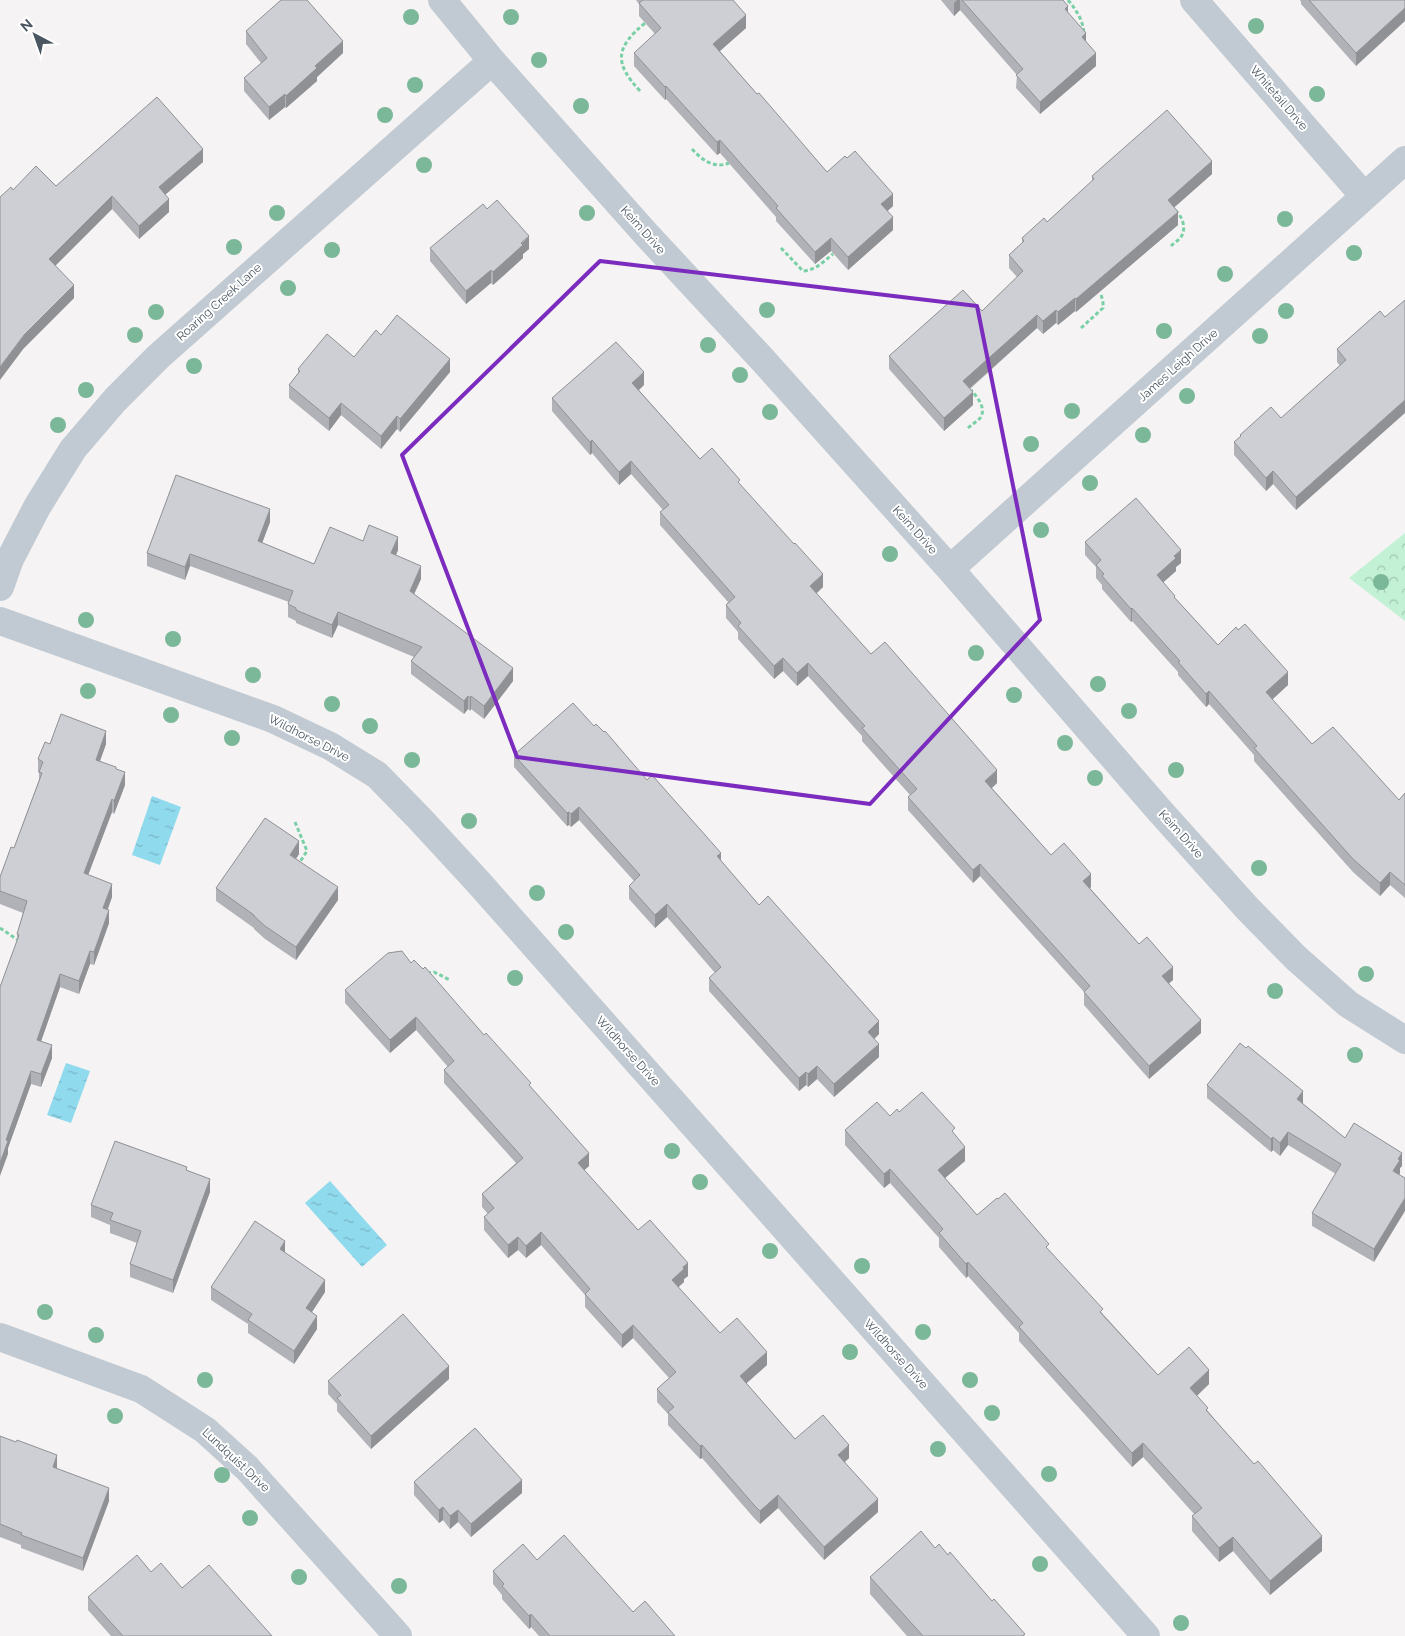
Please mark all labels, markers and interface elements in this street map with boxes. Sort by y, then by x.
north arrow [10,10,60,60]
text: N [17,16,36,35]
street label: Whitetail Drive [1247,63,1311,133]
street label: Keim Drive [618,203,668,257]
street label: Roaring Creek Lane [174,260,264,344]
street label: James Leigh Drive [1135,326,1221,404]
street label: Keim Drive [890,503,940,557]
street label: Wildhorse Drive [266,712,352,764]
street label: Keim Drive [1156,807,1206,861]
street label: Wildhorse Drive [593,1013,663,1089]
street label: Wildhorse Drive [861,1316,931,1392]
street label: Lundquist Drive [199,1425,273,1495]

